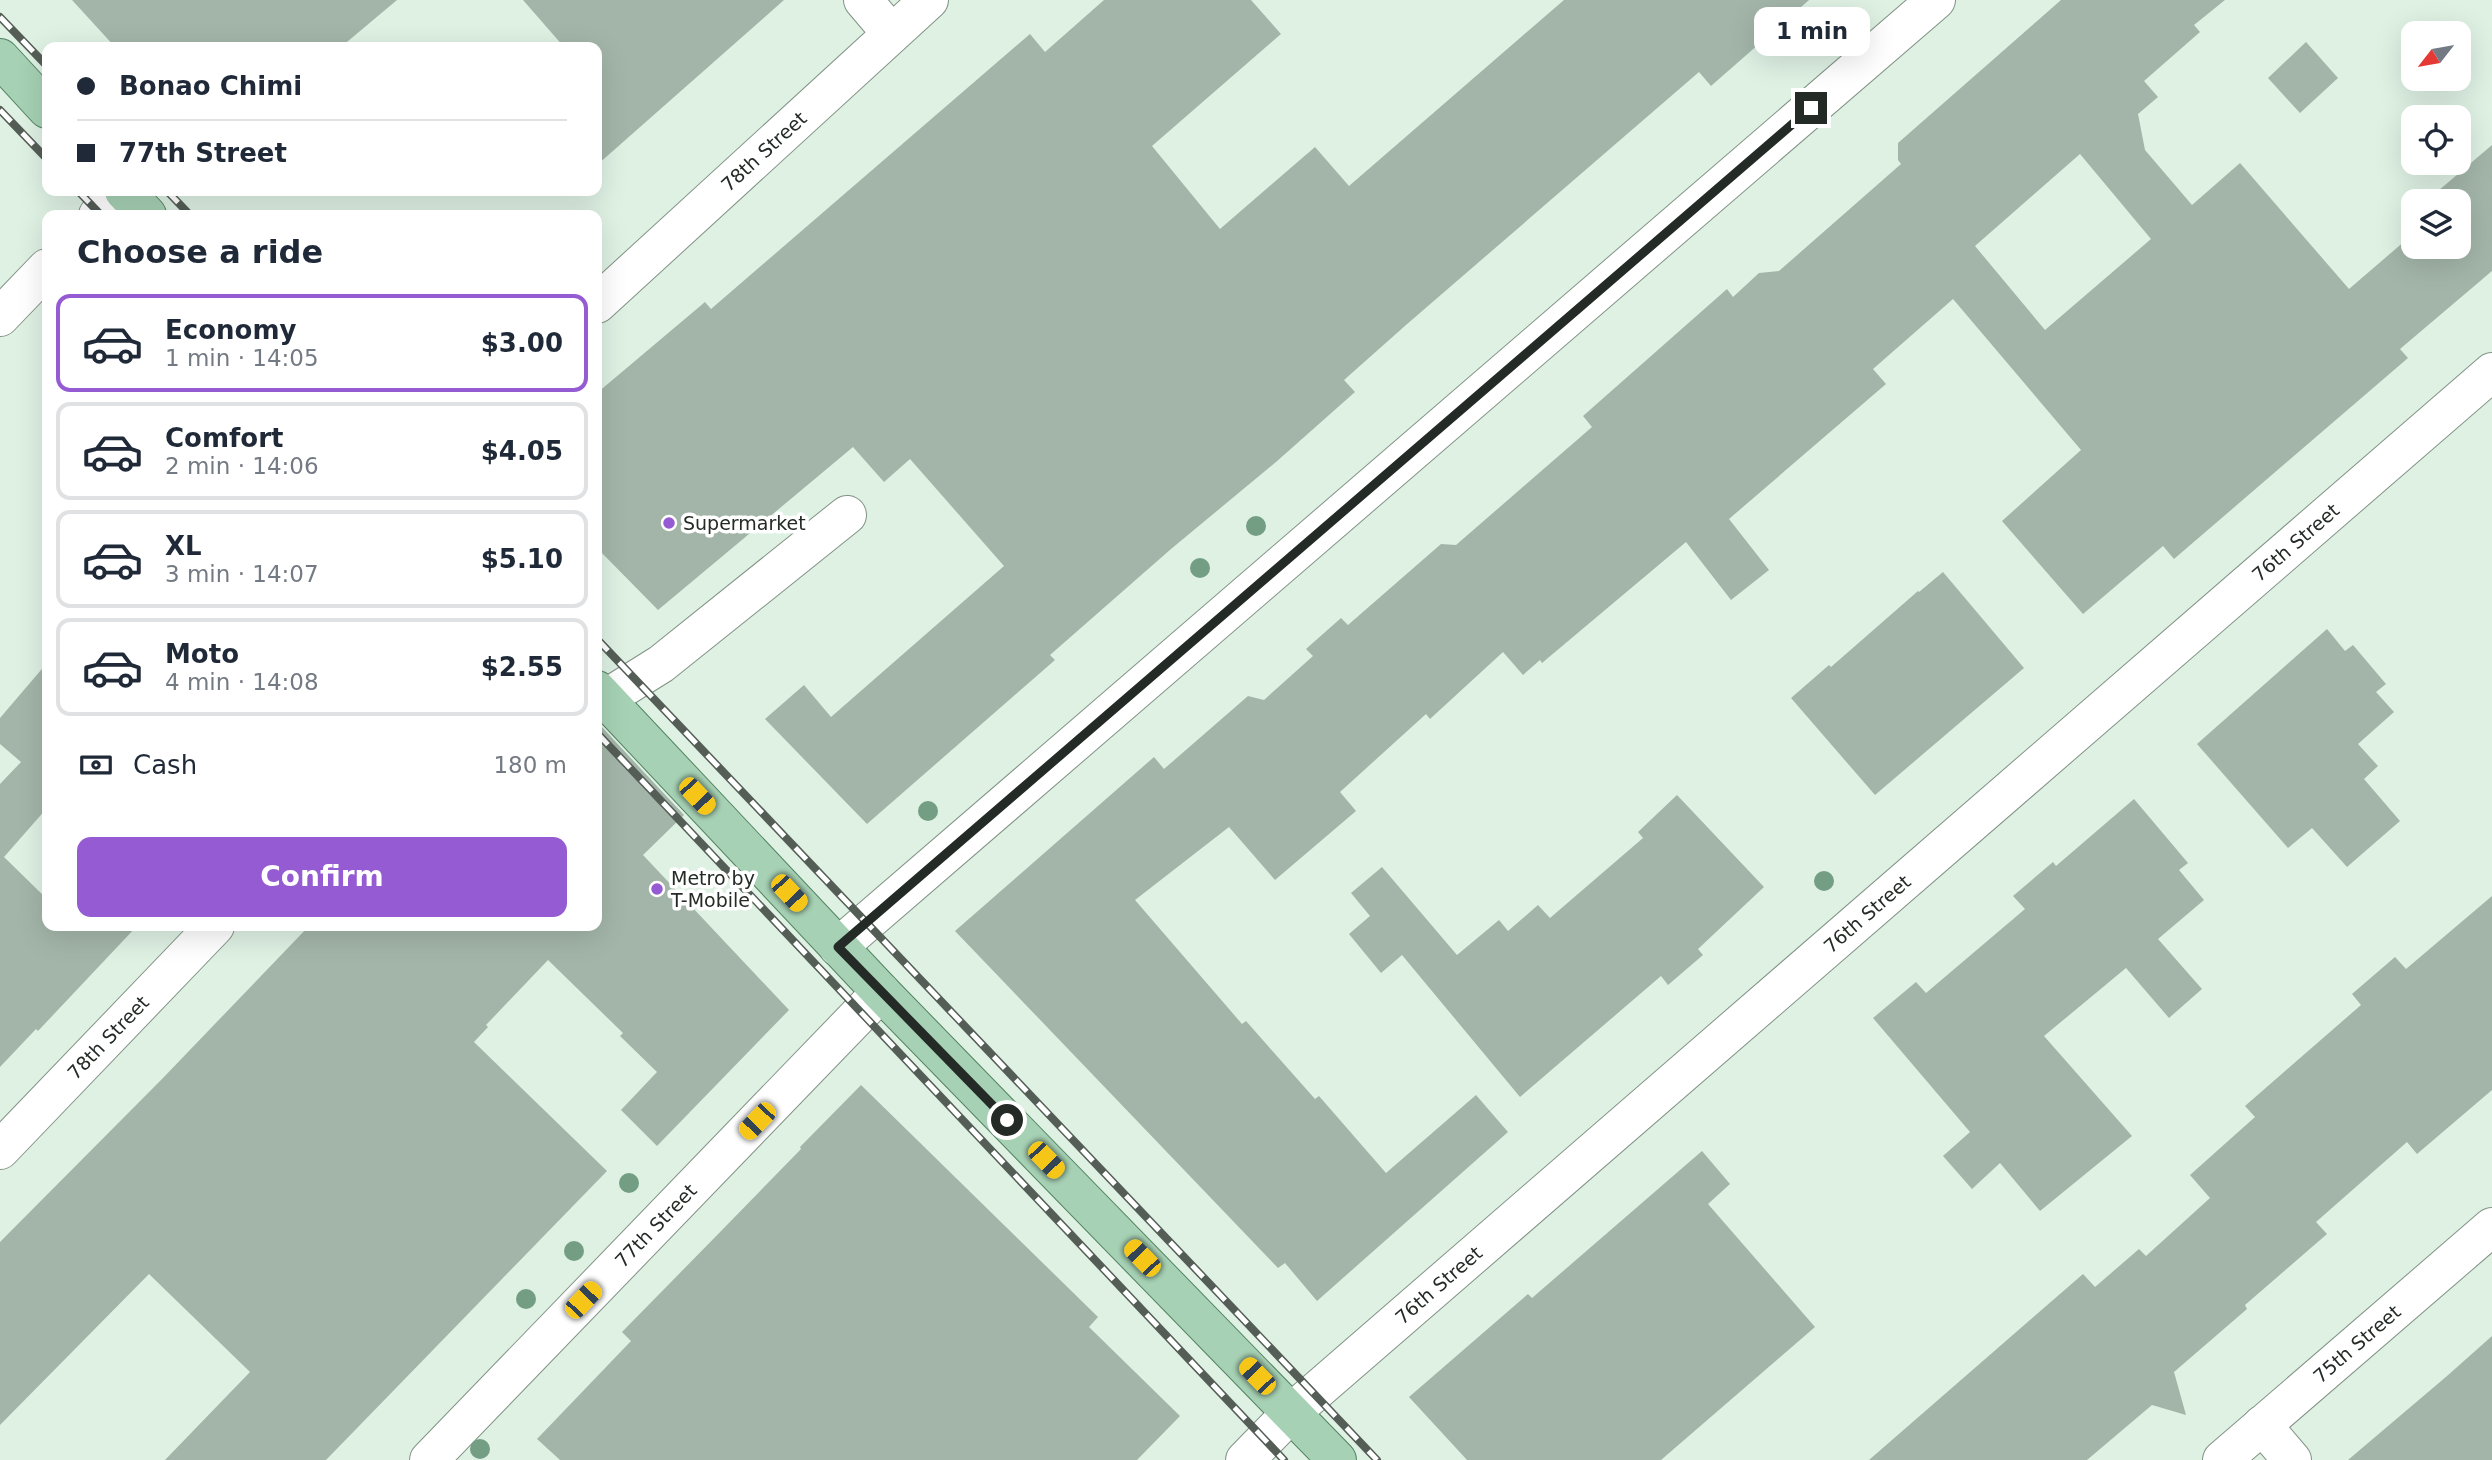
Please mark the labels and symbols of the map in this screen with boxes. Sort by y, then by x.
callout: 1 min [1753,7,1869,56]
north arrow [2401,21,2471,91]
route end [1795,92,1827,124]
street label: 78th Street [717,107,811,196]
street label: 76th Street [2248,499,2343,586]
place label: Supermarket [683,512,806,534]
marker: Supermarket [661,515,677,531]
car [675,773,720,819]
place label: Metro by T-Mobile [670,867,755,911]
car [767,870,812,916]
street label: 76th Street [1819,870,1915,957]
marker: Metro by T-Mobile [649,881,665,897]
street label: 78th Street [63,991,153,1084]
car [735,1099,780,1143]
route start [991,1104,1023,1136]
car [1024,1138,1069,1182]
street label: 77th Street [610,1179,701,1272]
car [1120,1236,1165,1280]
street label: 76th Street [1391,1242,1486,1329]
car [561,1278,606,1322]
street label: 75th Street [2309,1300,2405,1387]
car [1235,1354,1280,1398]

